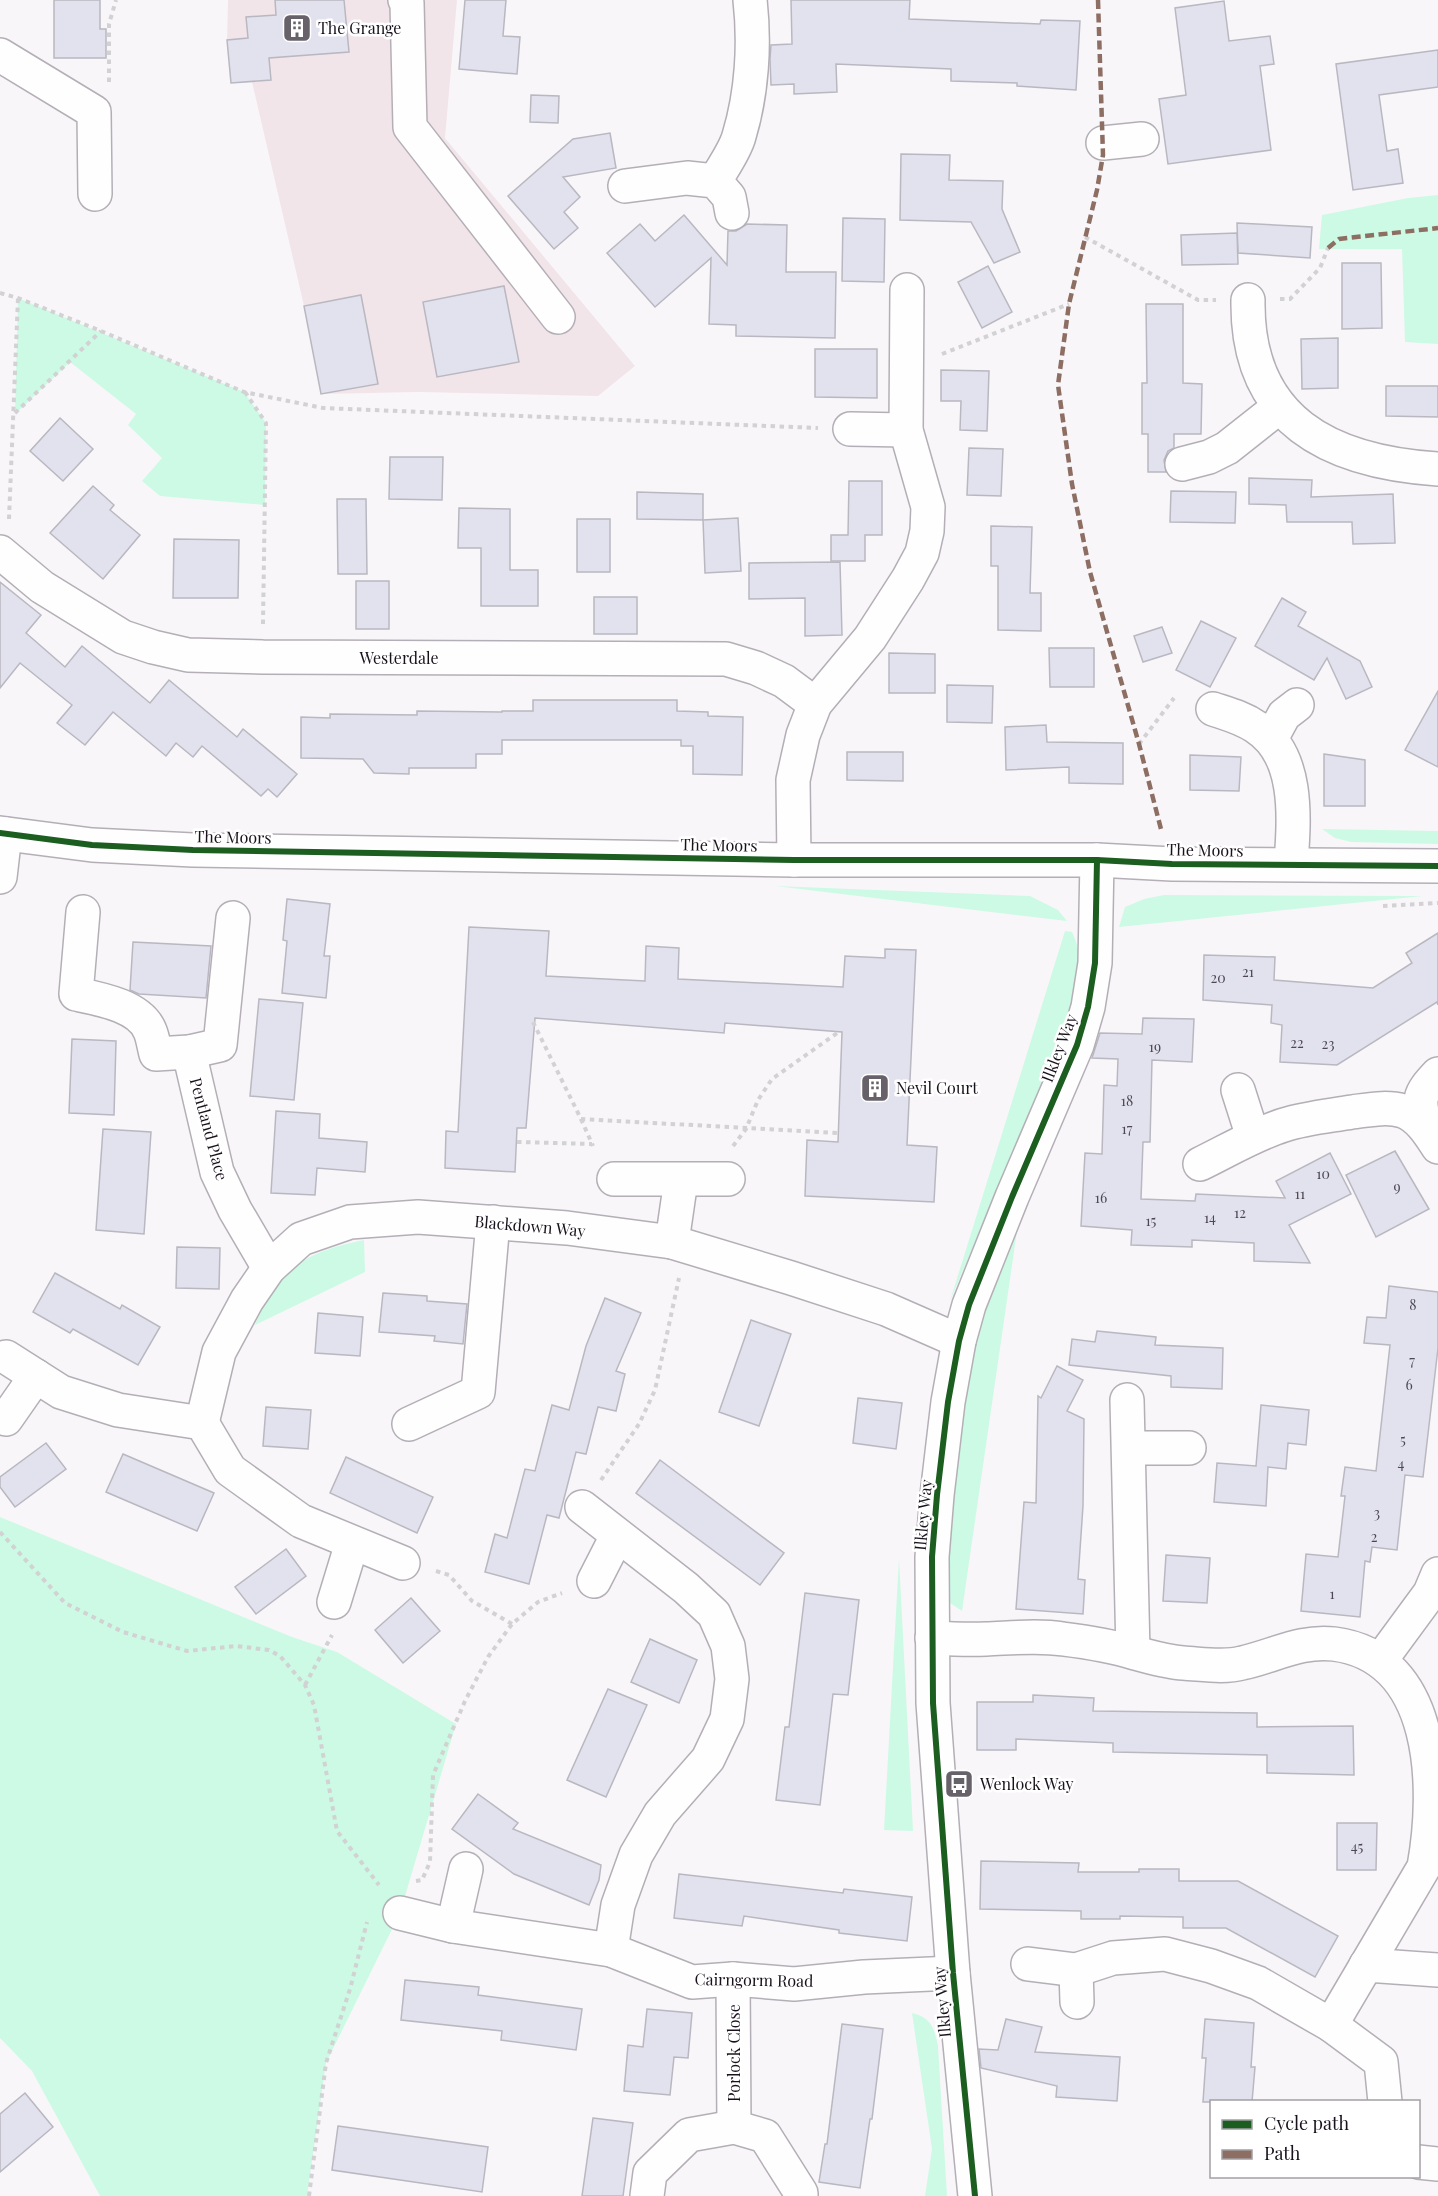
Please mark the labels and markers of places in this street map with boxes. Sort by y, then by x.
building icon: The Grange [281,12,313,44]
place label: The Grange [318,17,401,38]
building icon: Nevil Court [859,1072,891,1104]
place label: Nevil Court [896,1077,978,1098]
bus stop icon: Wenlock Way [943,1768,975,1800]
place label: Wenlock Way [979,1773,1074,1794]

